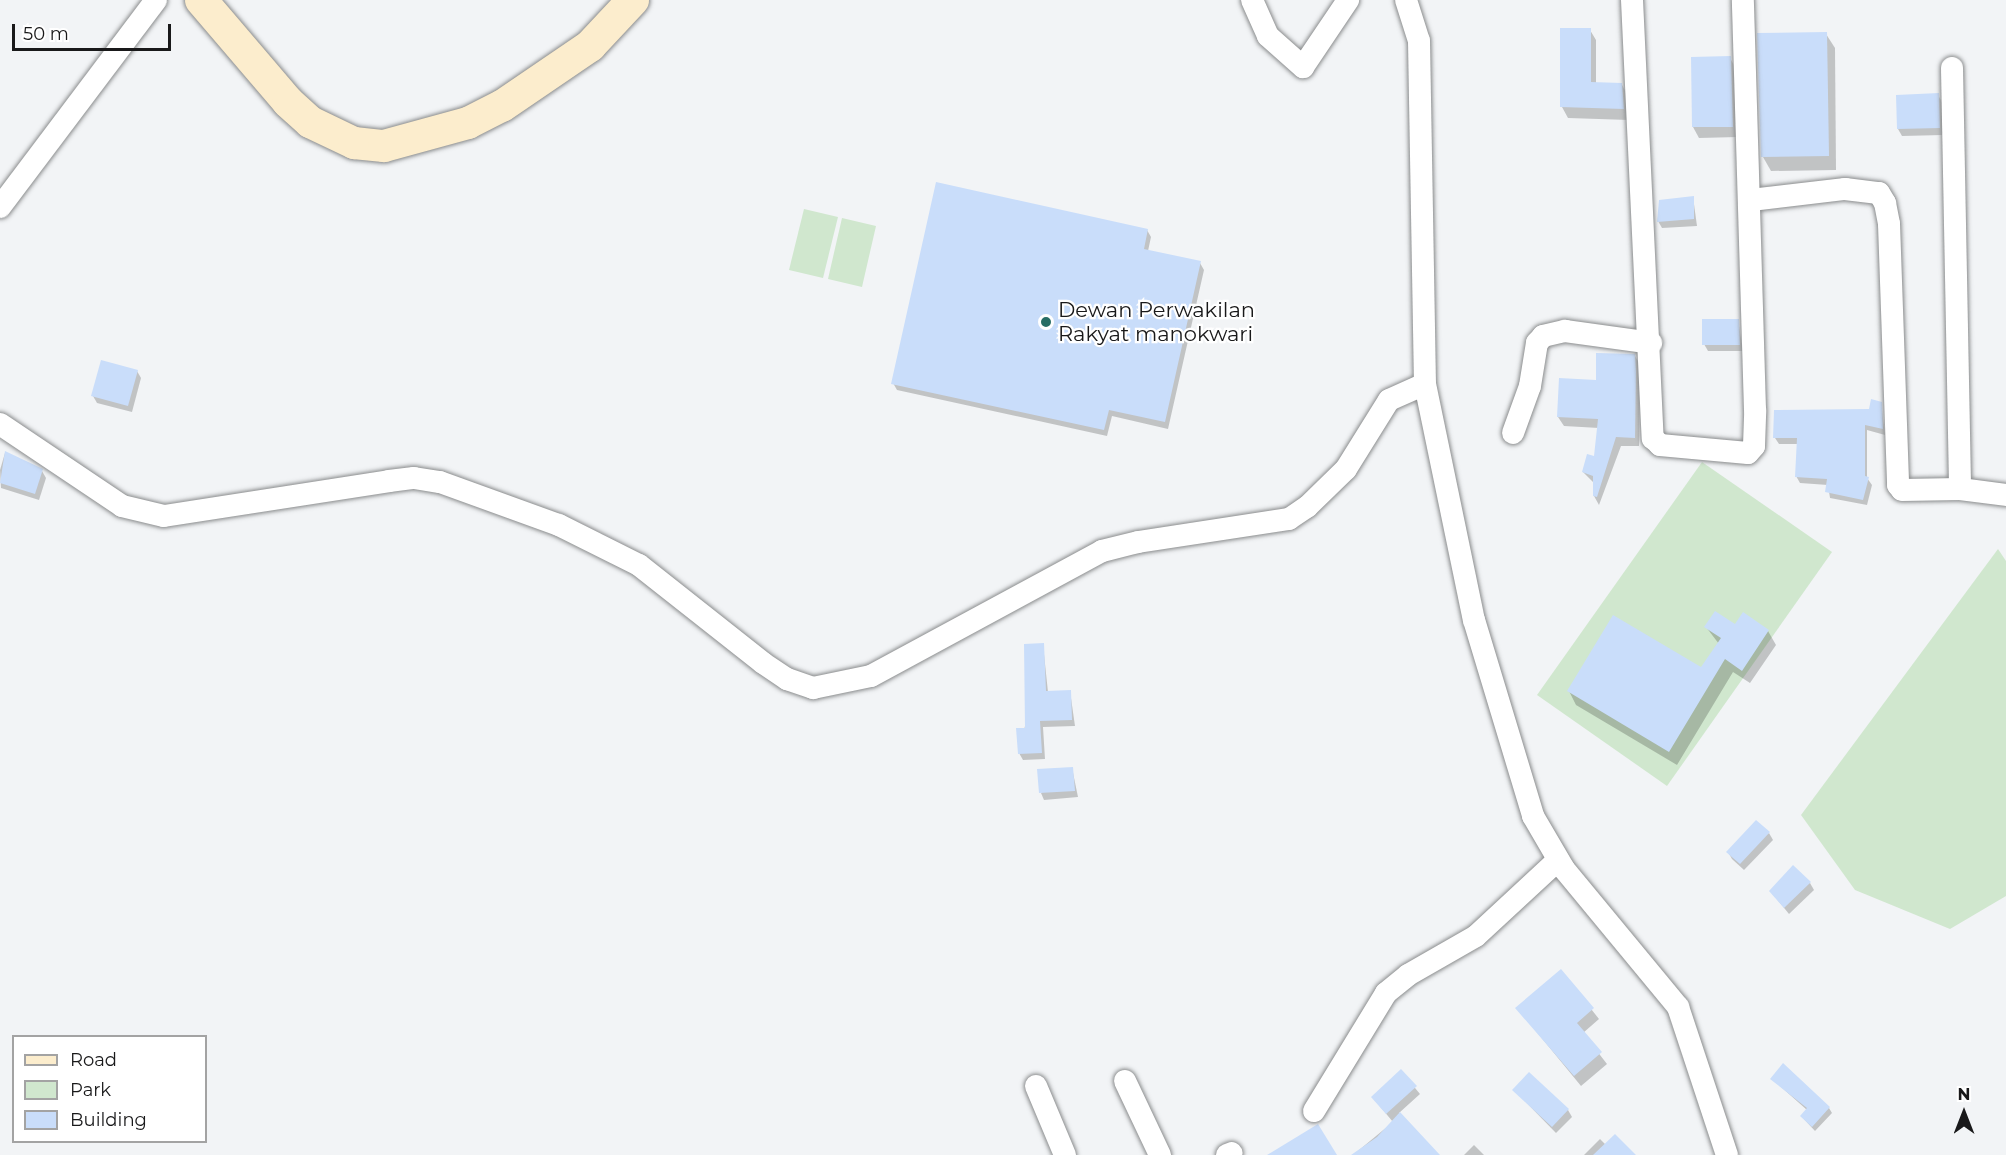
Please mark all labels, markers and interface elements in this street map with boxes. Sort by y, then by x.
scale bar [15,12,174,50]
text: 50 m [23,23,69,45]
place label: Dewan Perwakilan Rakyat manokwari [1058,297,1255,347]
marker: Dewan Perwakilan Rakyat manokwari [1039,315,1053,329]
legend [12,1035,207,1143]
text: Road [70,1049,117,1071]
text: Park [70,1079,111,1101]
north arrow [1934,1083,1994,1143]
text: N [1958,1085,1970,1104]
text: Building [70,1109,147,1131]

